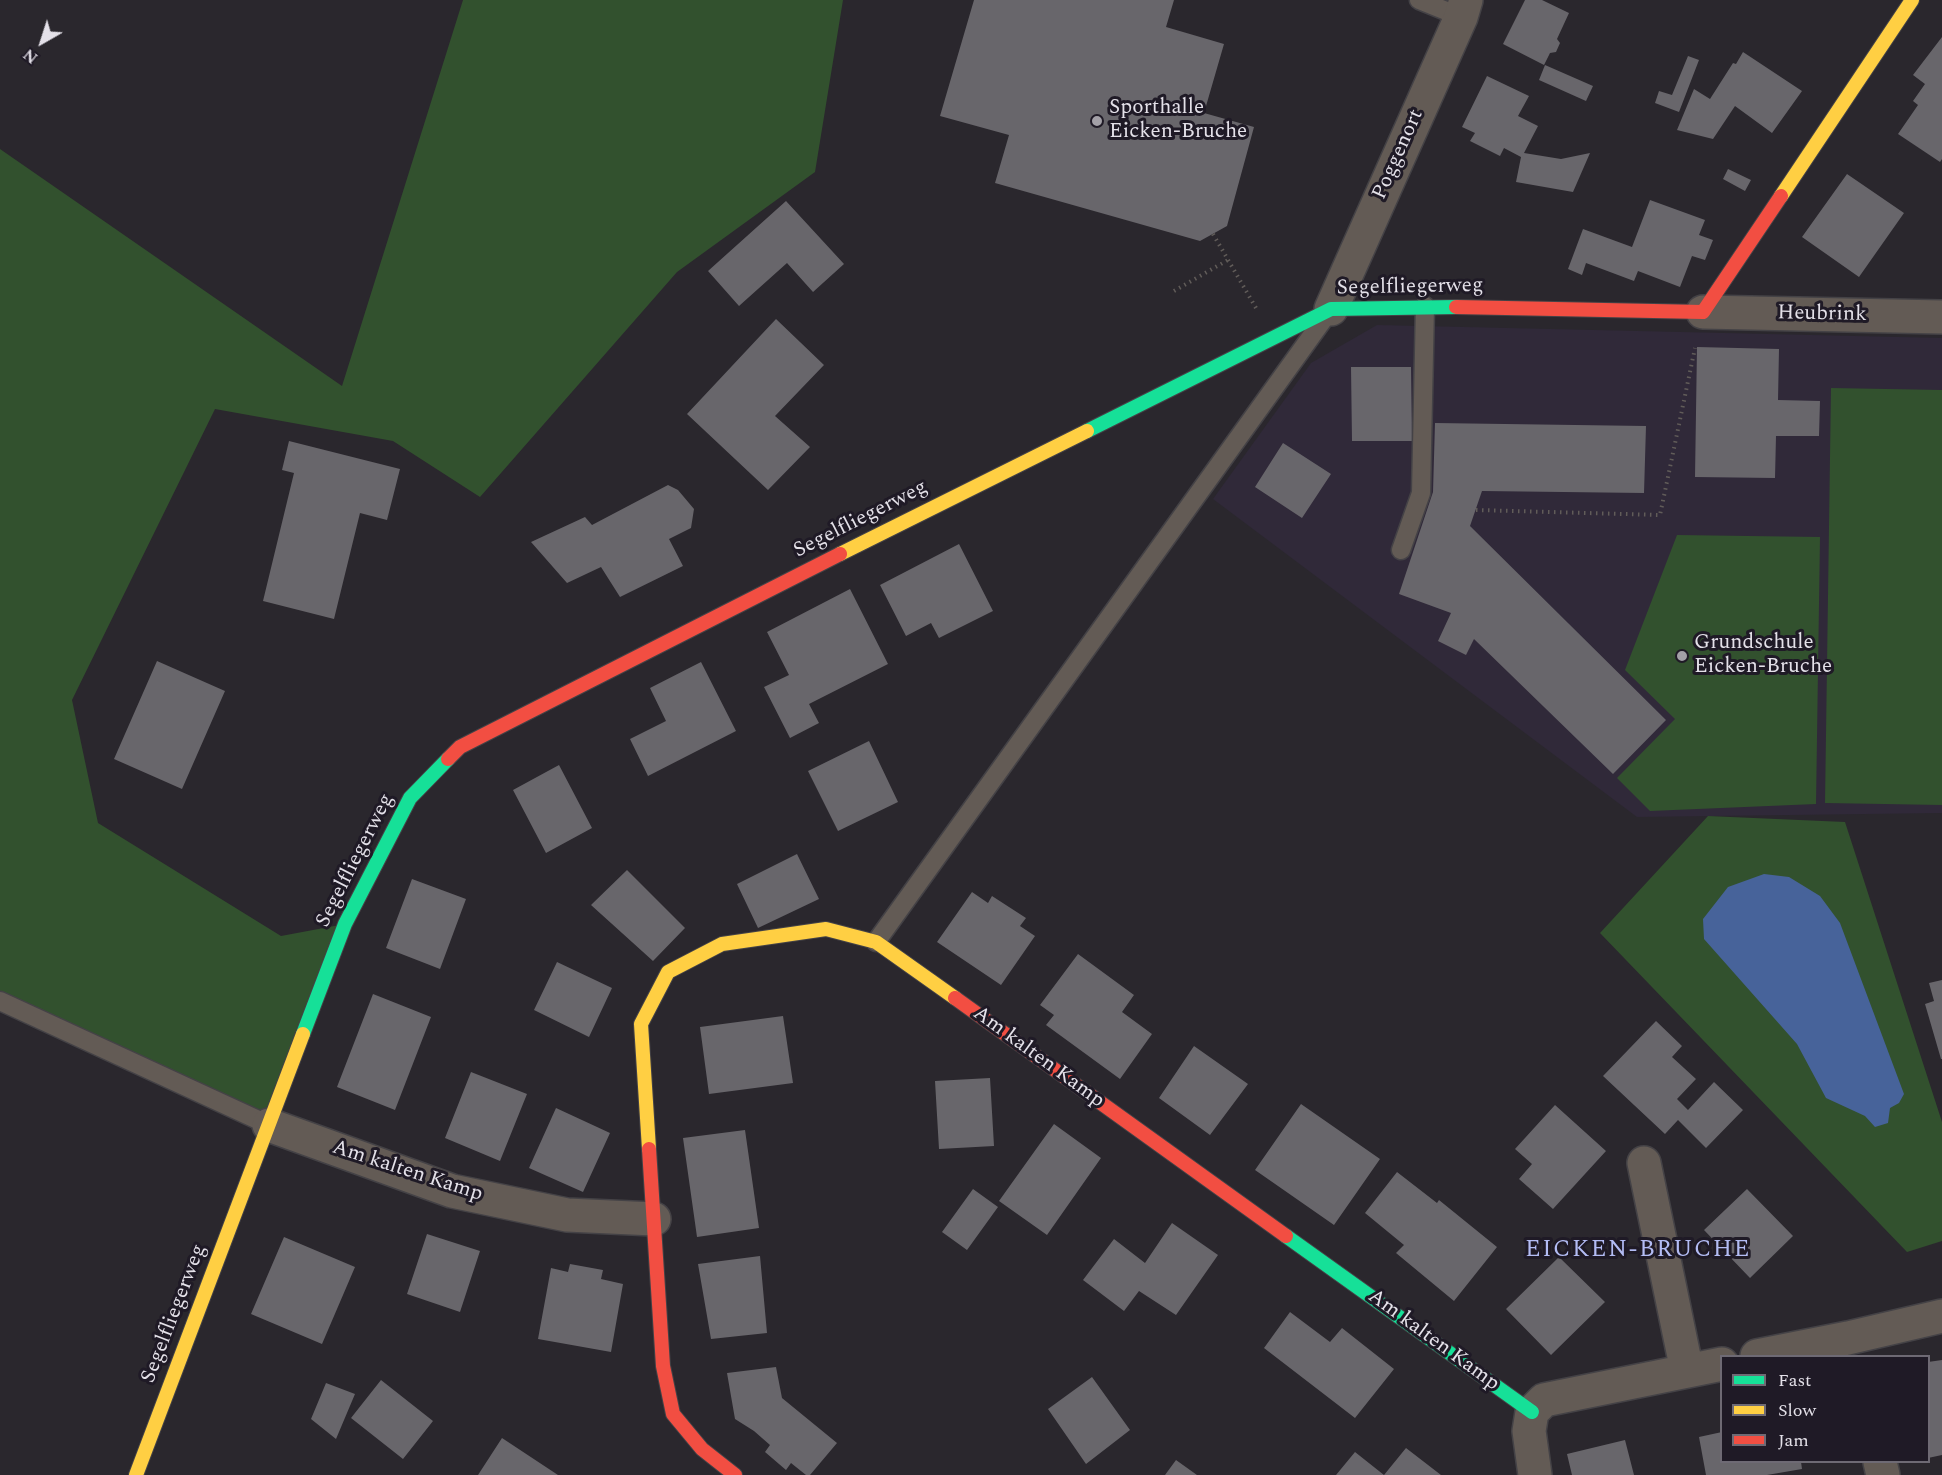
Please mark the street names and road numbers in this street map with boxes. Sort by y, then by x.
street label: Poggenort [1368,106,1430,204]
street label: Segelfliegerweg [1336,274,1484,302]
street label: Heubrink [1777,302,1867,328]
street label: Segelfliegerweg [790,475,932,565]
street label: Segelfliegerweg [311,790,401,932]
street label: Am kalten Kamp [967,1002,1109,1114]
street label: Am kalten Kamp [329,1136,485,1208]
street label: Segelfliegerweg [137,1241,213,1387]
street label: Am kalten Kamp [1362,1285,1504,1397]

